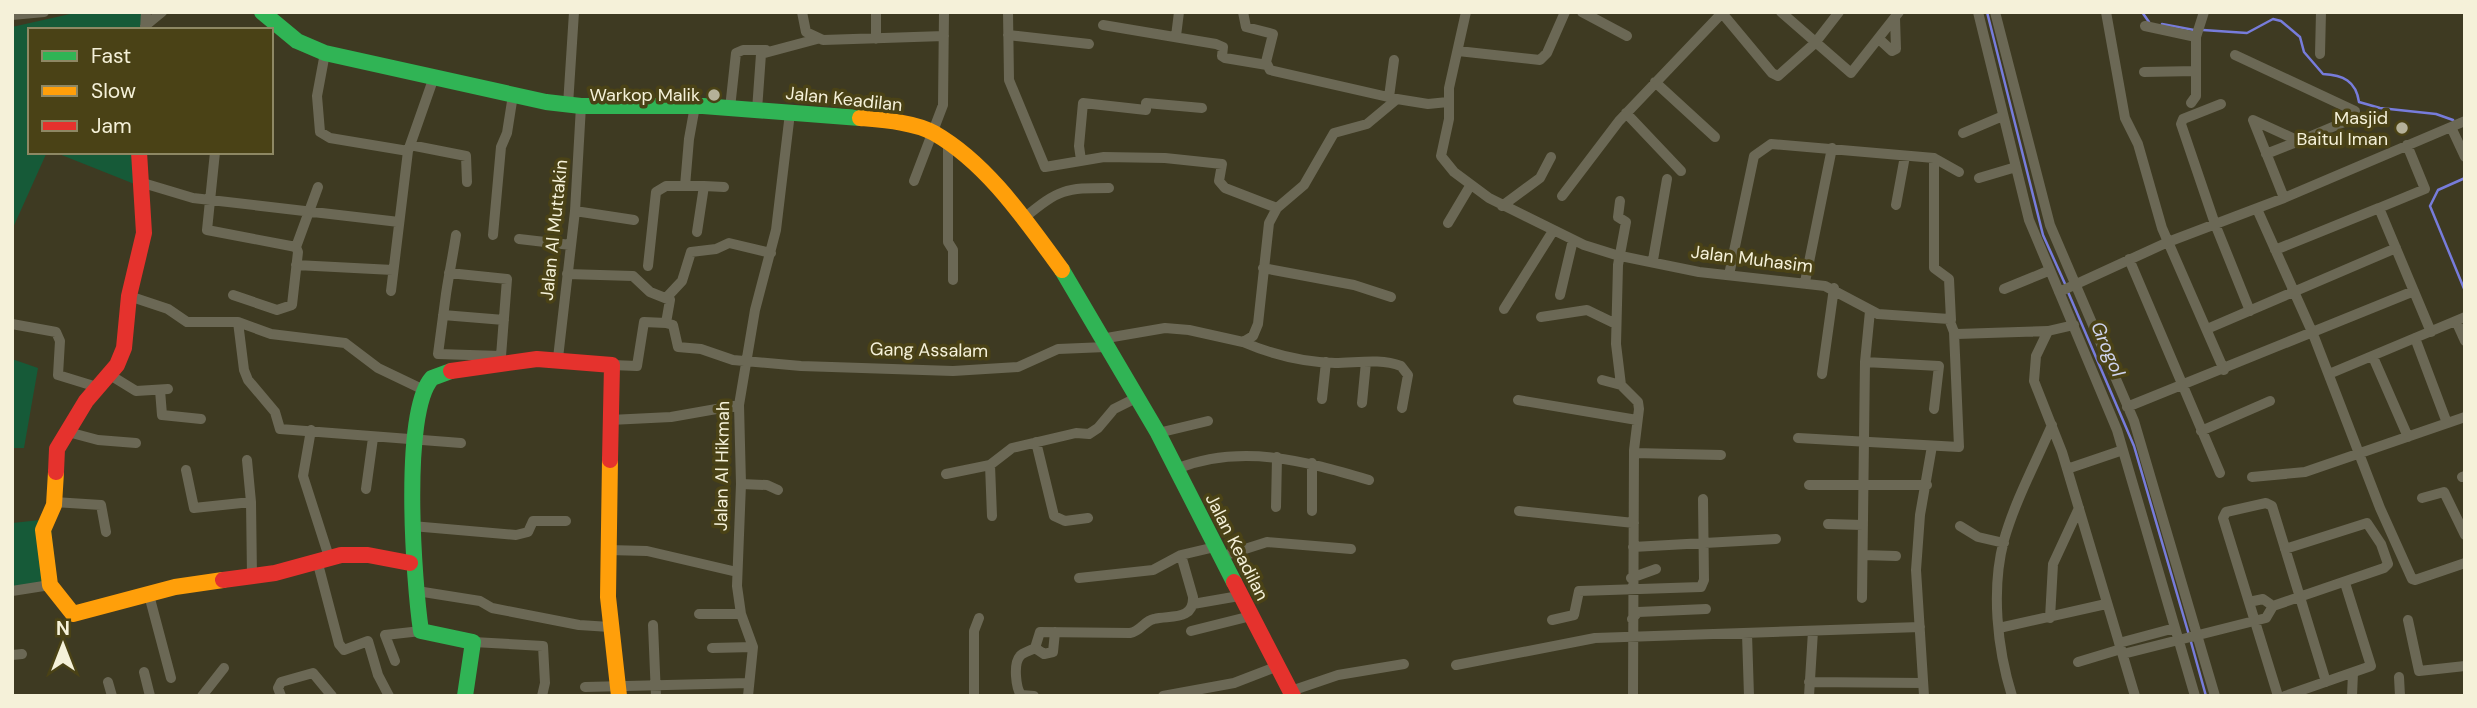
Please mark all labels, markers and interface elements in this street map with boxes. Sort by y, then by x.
legend [28,28,273,154]
text: Fast [91,42,131,70]
text: Slow [91,77,136,105]
street label: Jalan Keadilan [784,81,904,117]
place label: Warkop Malik [590,83,700,107]
marker: Warkop Malik [706,87,722,103]
place label: Masjid Baitul Iman [2296,106,2388,151]
text: Jam [91,112,132,140]
marker: Masjid Baitul Iman [2394,120,2410,136]
street label: Jalan Al Muttakin [535,158,573,302]
street label: Jalan Muhasim [1690,240,1814,278]
water label: Grogol [2085,318,2131,381]
street label: Gang Assalam [870,337,988,363]
street label: Jalan Al Hikmah [709,401,735,531]
street label: Jalan Keadilan [1200,489,1274,605]
north arrow [28,610,98,680]
text: N [56,616,70,641]

